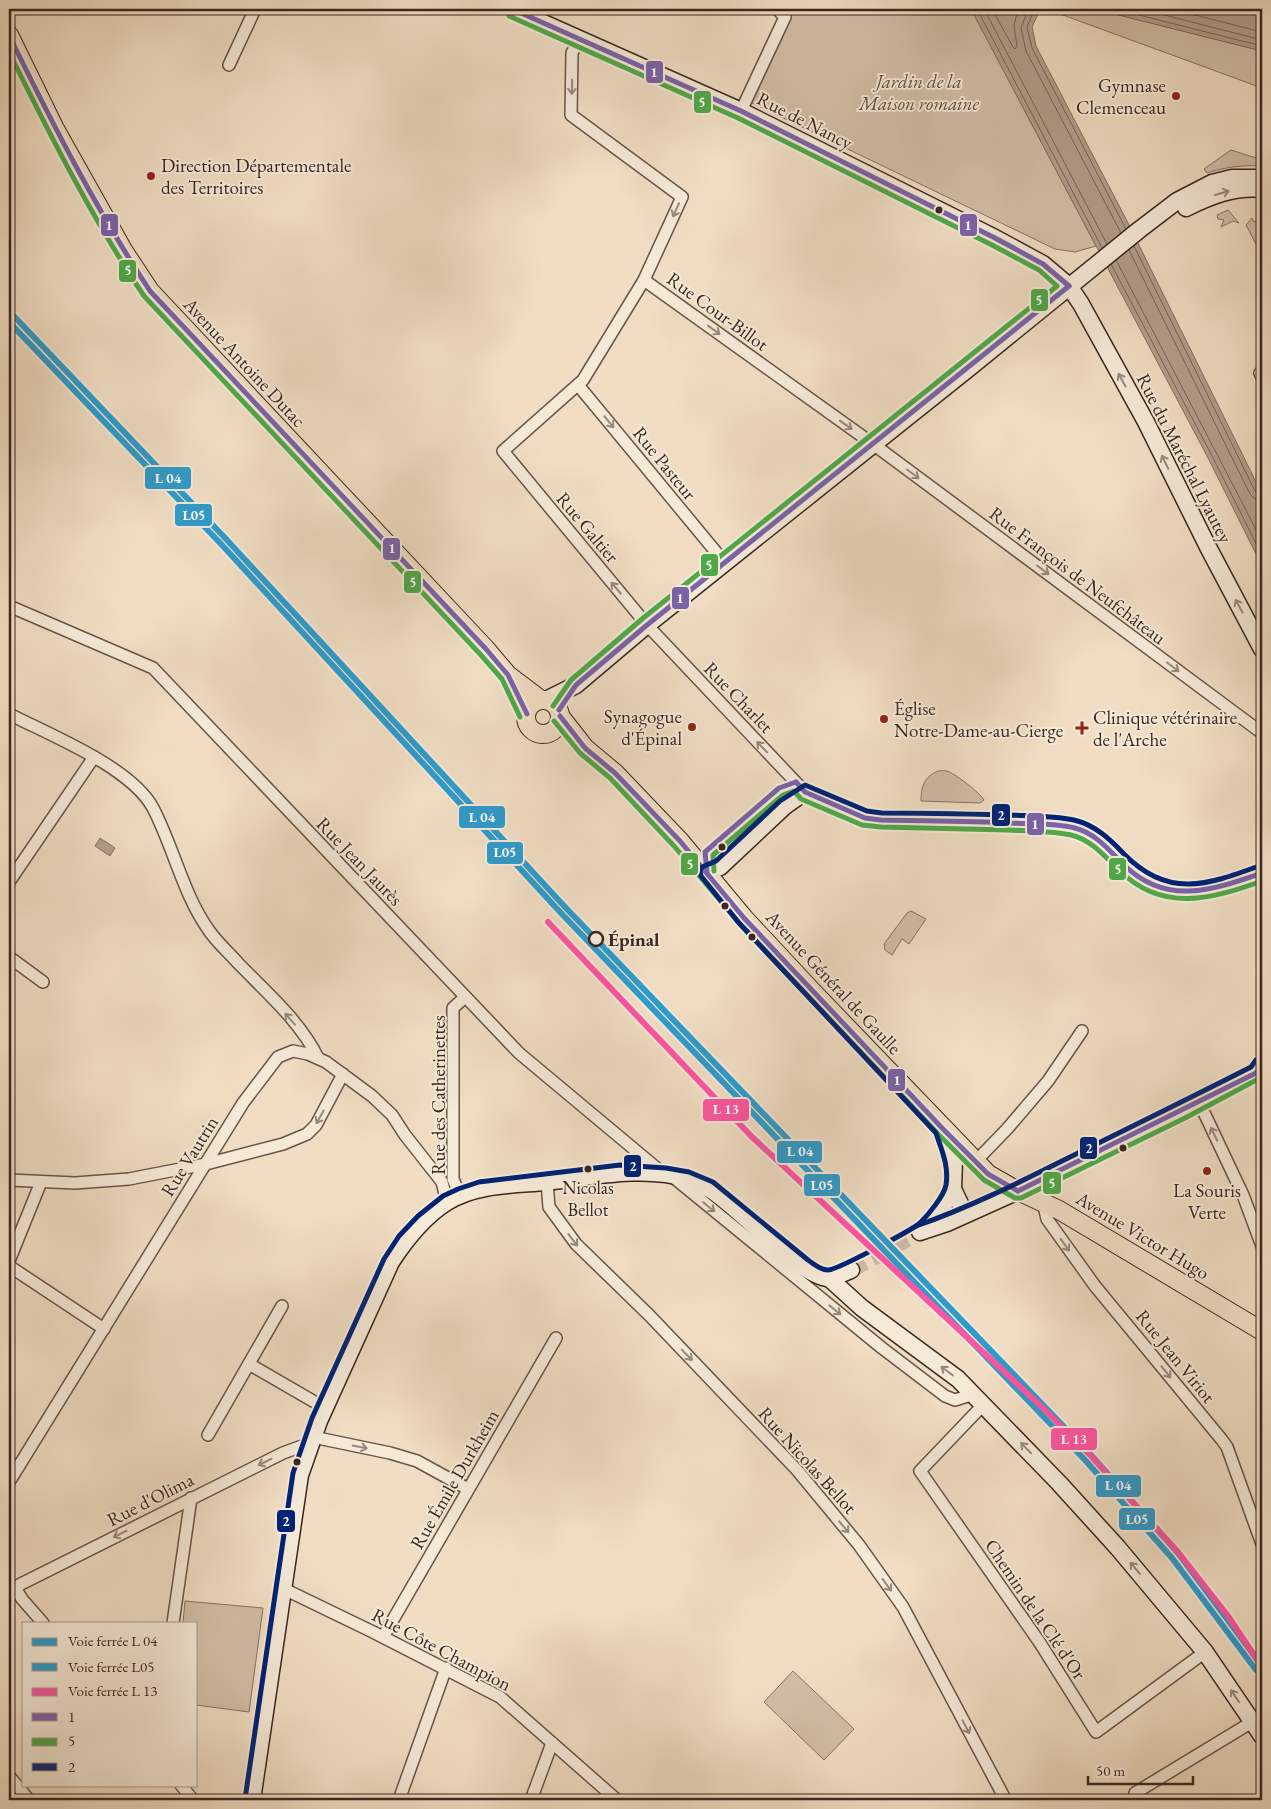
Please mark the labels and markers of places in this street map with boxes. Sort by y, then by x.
place label: Gymnase Clemenceau [1076,73,1166,120]
marker: Gymnase Clemenceau [1170,90,1182,102]
place label: Direction Départementale des Territoires [161,153,351,200]
marker: Direction Départementale des Territoires [145,170,157,182]
unlabelled marker [934,205,944,215]
place label: Église Notre-Dame-au-Cierge [894,696,1063,743]
place label: Synagogue d'Épinal [604,704,682,751]
place label: Clinique vétérinaire de l'Arche [1093,705,1237,752]
marker: Église Notre-Dame-au-Cierge [878,713,890,725]
marker: Synagogue d'Épinal [686,721,698,733]
marker: Clinique vétérinaire de l'Arche [1075,721,1089,735]
unlabelled marker [717,842,727,852]
unlabelled marker [720,901,730,911]
place label: Épinal [608,927,660,952]
marker: Épinal [588,931,604,947]
unlabelled marker [747,932,757,942]
unlabelled marker [1118,1143,1128,1153]
marker: Nicolas Bellot [583,1164,593,1174]
marker: La Souris Verte [1201,1165,1213,1177]
place label: Nicolas Bellot [562,1176,614,1221]
place label: La Souris Verte [1173,1178,1241,1225]
unlabelled marker [292,1457,302,1467]

